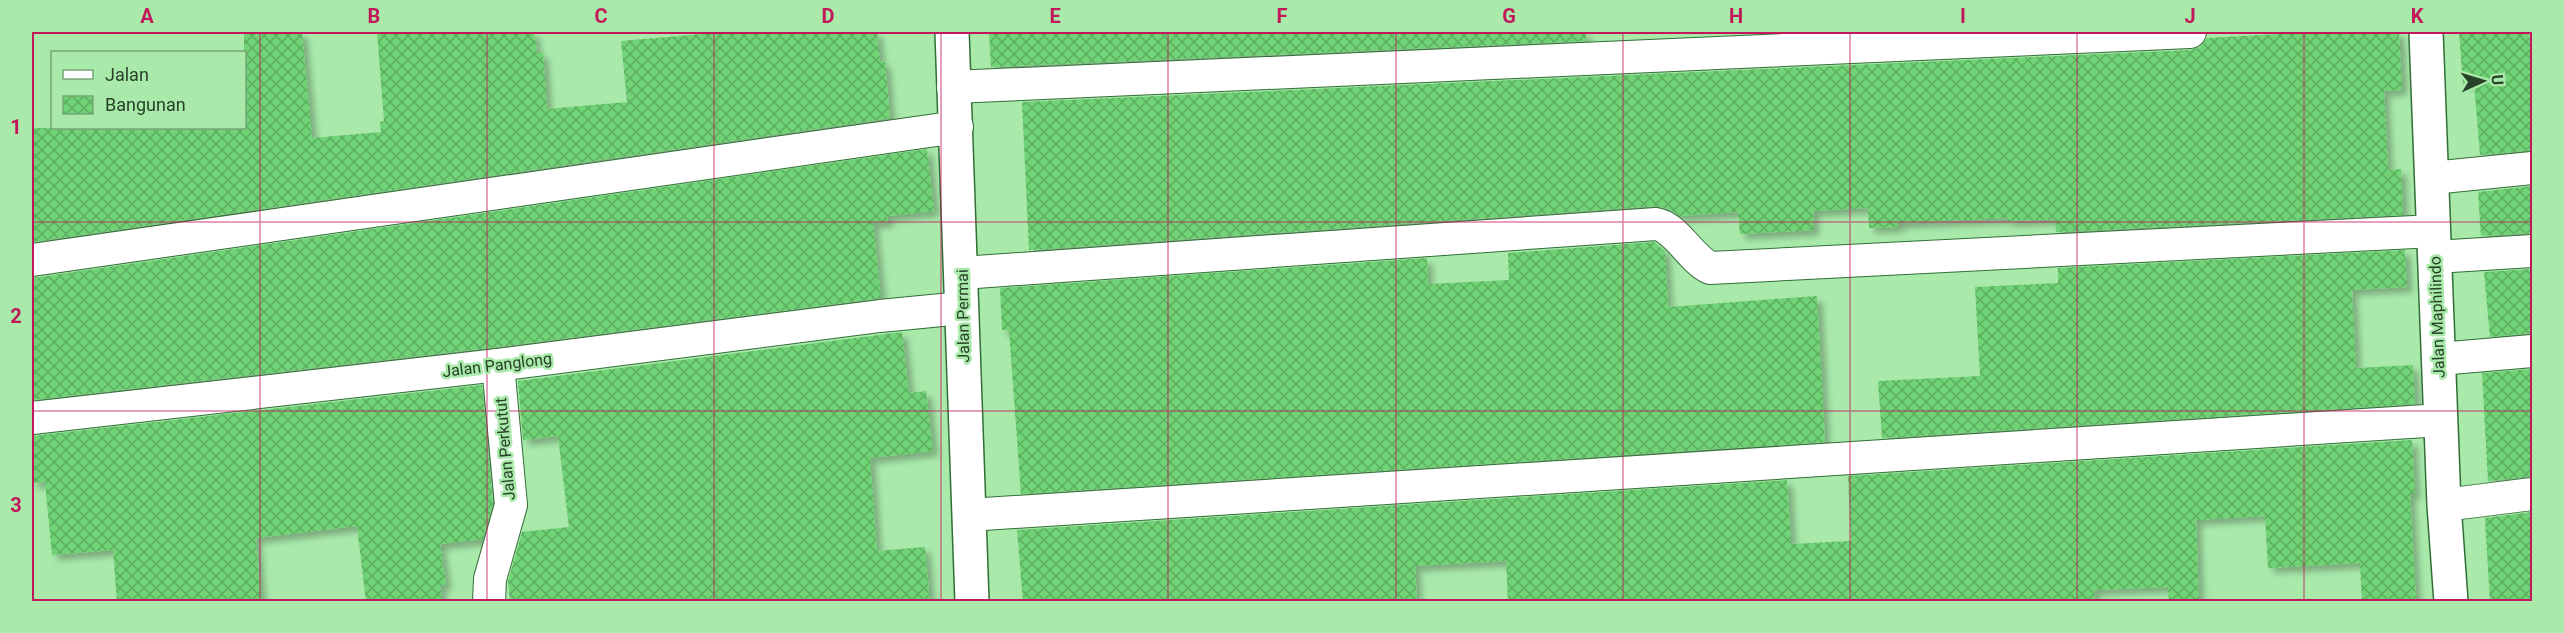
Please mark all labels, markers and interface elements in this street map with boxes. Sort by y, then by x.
text: A [140,4,154,28]
text: B [368,4,380,28]
text: C [594,4,608,28]
text: D [822,4,835,28]
text: E [1049,4,1061,28]
text: F [1277,4,1288,28]
text: G [1502,4,1516,28]
text: H [1729,4,1743,28]
text: I [1960,4,1966,28]
text: J [2184,4,2196,28]
text: K [2411,4,2424,28]
legend [51,51,246,129]
north arrow [2453,51,2513,111]
text: Jalan [105,64,149,85]
text: U [2488,74,2507,86]
text: Bangunan [105,94,186,115]
text: 1 [10,115,22,139]
street label: Jalan Maphilindo [2425,256,2449,378]
street label: Jalan Permai [953,269,973,363]
text: 2 [10,304,22,328]
street label: Jalan Panglong [441,349,553,381]
street label: Jalan Perkutut [491,397,519,501]
text: 3 [10,493,22,517]

